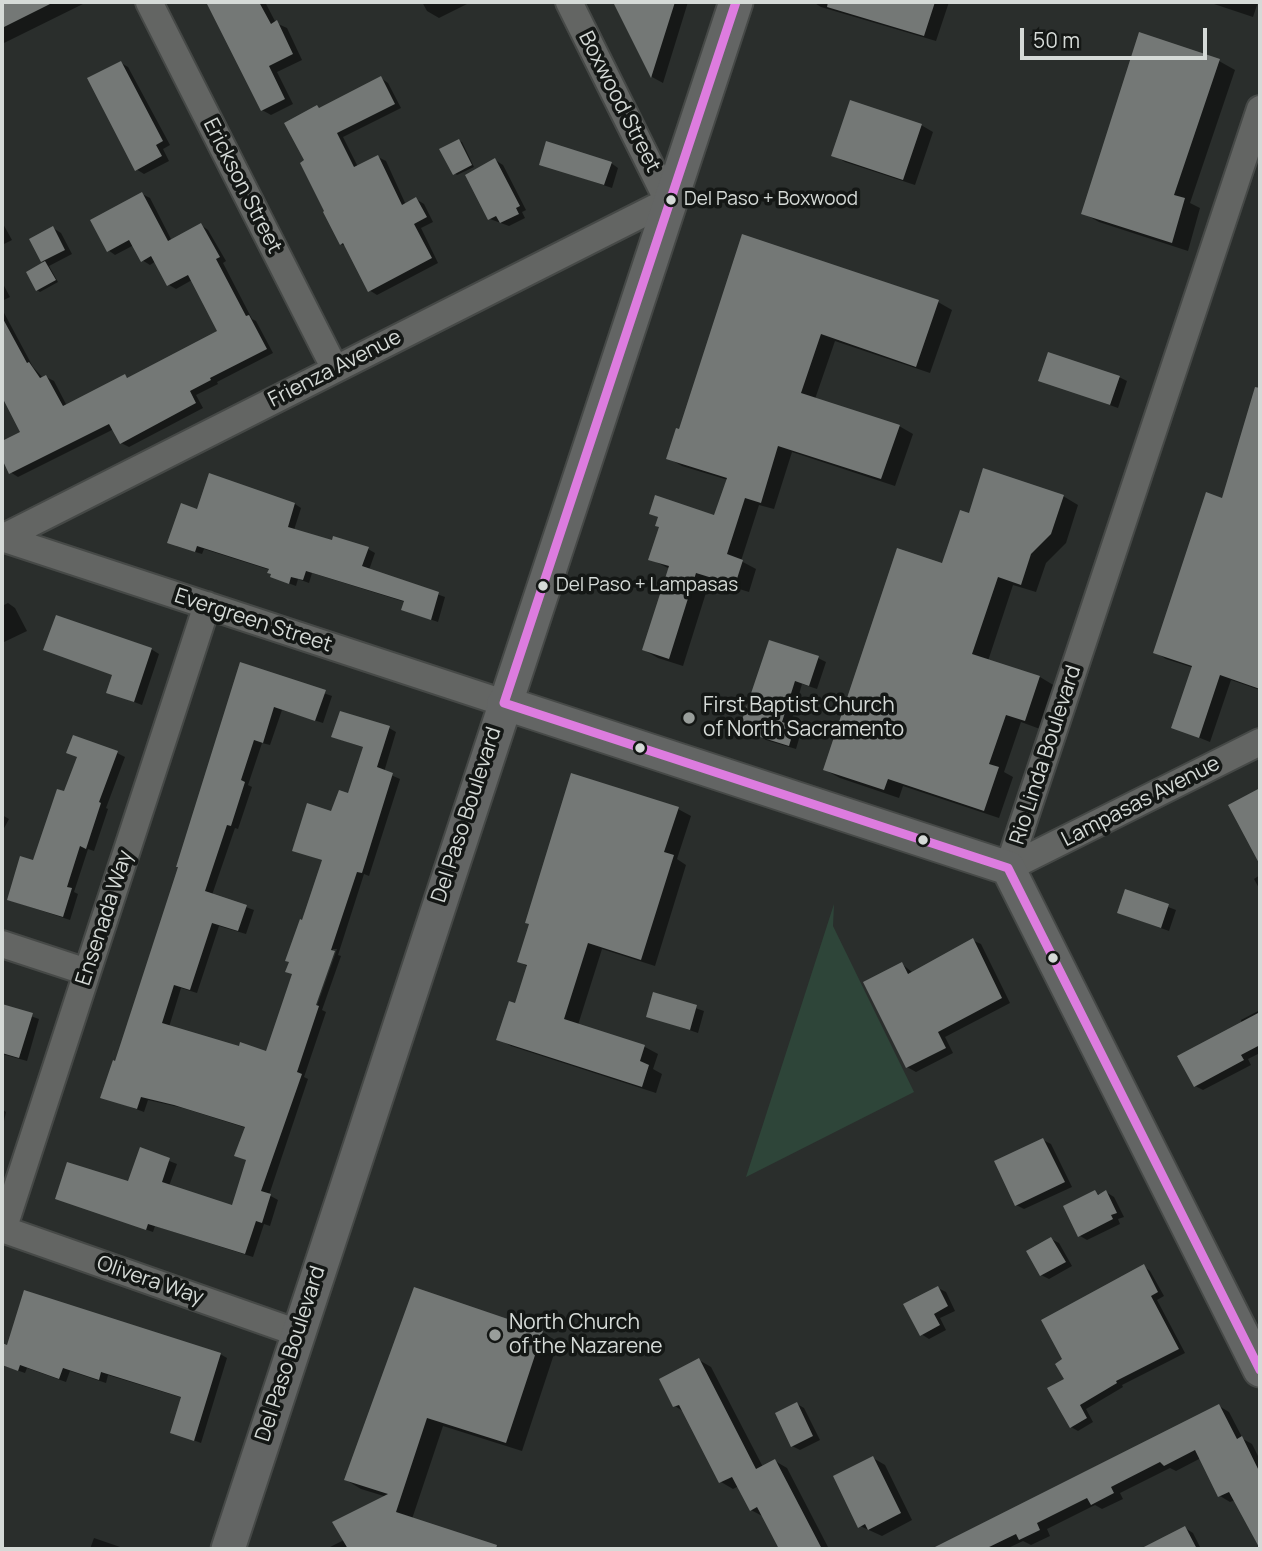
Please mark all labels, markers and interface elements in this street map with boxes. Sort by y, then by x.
scale bar [1024,14,1211,58]
text: 50 m [1033,26,1080,54]
street label: Boxwood Street [573,27,665,177]
street label: Erickson Street [197,114,287,258]
place label: Del Paso + Boxwood [684,189,858,211]
marker: Del Paso + Boxwood [664,193,678,207]
street label: Frienza Avenue [264,325,406,413]
place label: Del Paso + Lampasas [556,575,738,597]
marker: Del Paso + Lampasas [536,579,550,593]
street label: Evergreen Street [171,584,335,658]
street label: Rio Linda Boulevard [1005,662,1087,848]
place label: First Baptist Church of North Sacramento [703,693,904,743]
marker: First Baptist Church of North Sacramento [681,710,697,726]
street label: Del Paso Boulevard [427,724,507,906]
unlabelled marker [633,741,647,755]
street label: Lampasas Avenue [1058,751,1224,853]
unlabelled marker [916,833,930,847]
street label: Ensenada Way [71,847,139,989]
unlabelled marker [1046,951,1060,965]
street label: Olivera Way [93,1251,207,1311]
street label: Del Paso Boulevard [251,1263,331,1445]
place label: North Church of the Nazarene [509,1310,663,1360]
marker: North Church of the Nazarene [487,1327,503,1343]

